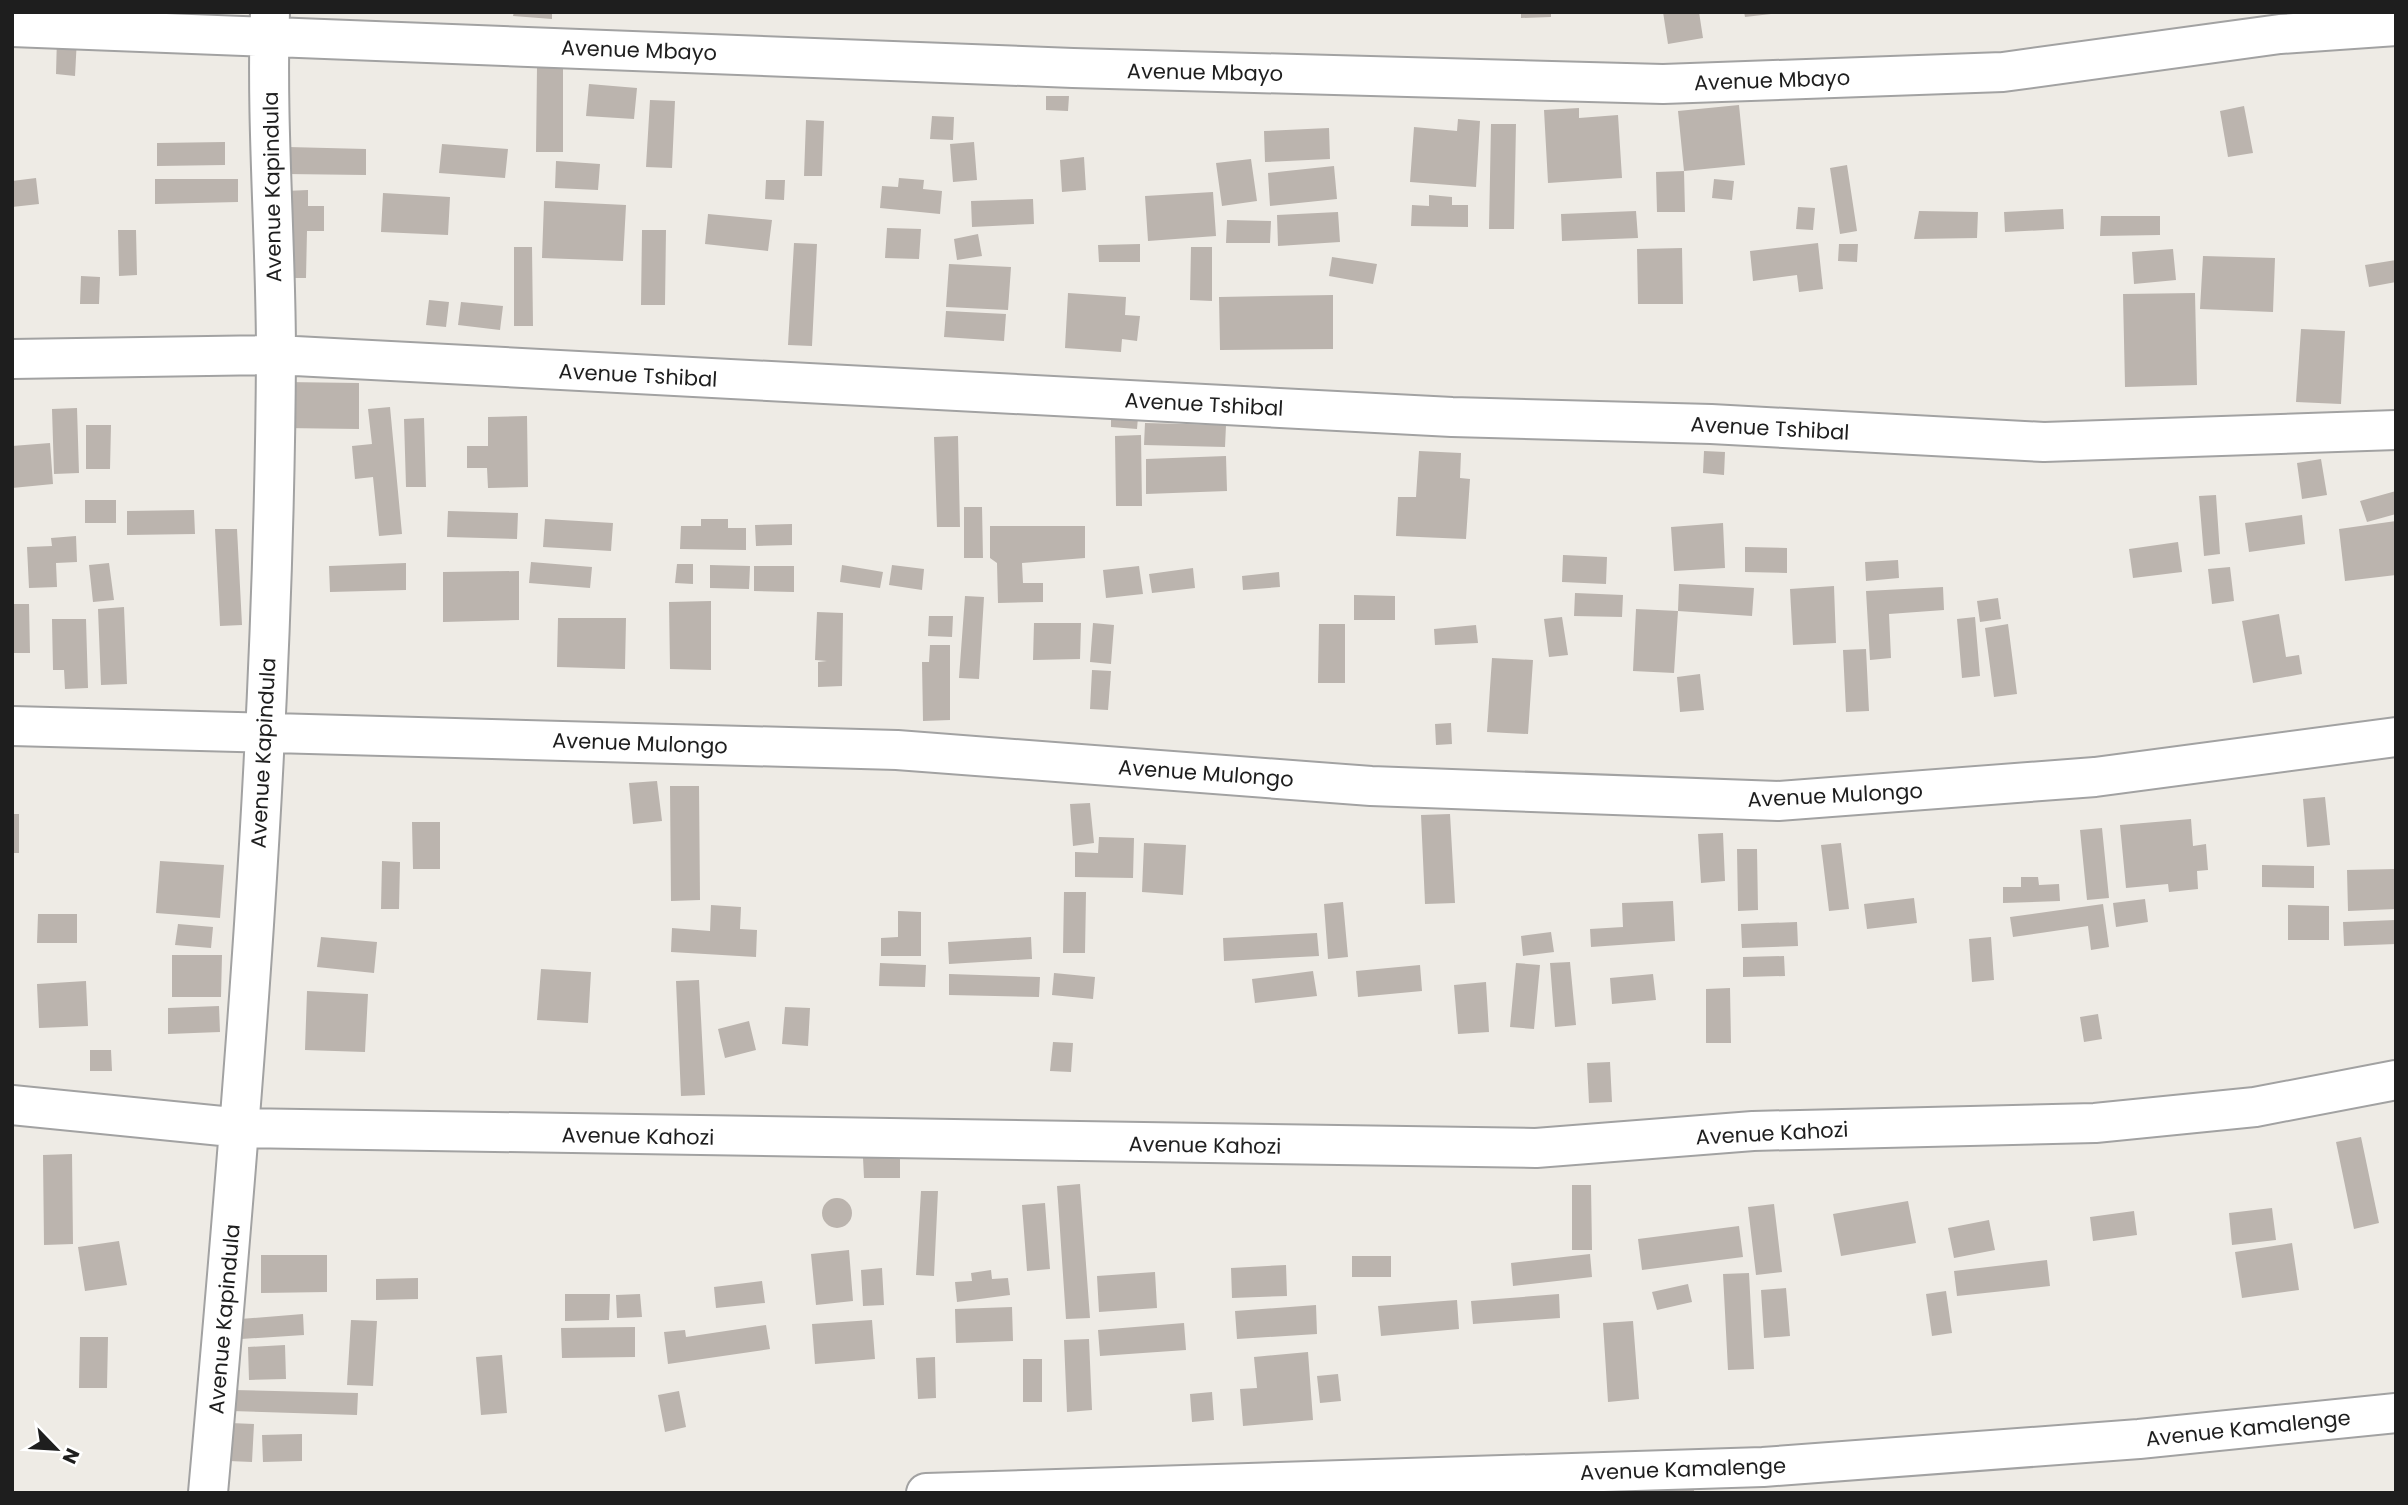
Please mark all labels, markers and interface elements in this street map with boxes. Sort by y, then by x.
street label: Avenue Mbayo [560,33,718,67]
street label: Avenue Mbayo [1127,56,1283,88]
street label: Avenue Mbayo [1693,63,1851,97]
street label: Avenue Kapindula [256,91,288,283]
street label: Avenue Tshibal [558,356,718,394]
street label: Avenue Tshibal [1124,385,1284,423]
street label: Avenue Tshibal [1690,409,1850,447]
street label: Avenue Kapindula [244,657,282,849]
street label: Avenue Mulongo [552,725,728,761]
street label: Avenue Mulongo [1117,752,1295,794]
street label: Avenue Mulongo [1747,776,1923,814]
street label: Avenue Kahozi [1695,1115,1849,1151]
street label: Avenue Kahozi [561,1120,715,1152]
street label: Avenue Kahozi [1128,1129,1282,1161]
street label: Avenue Kapindula [201,1223,247,1415]
street label: Avenue Kamalenge [2144,1403,2352,1453]
north arrow [21,1414,91,1484]
text: N [56,1444,86,1468]
street label: Avenue Kamalenge [1580,1451,1786,1487]

